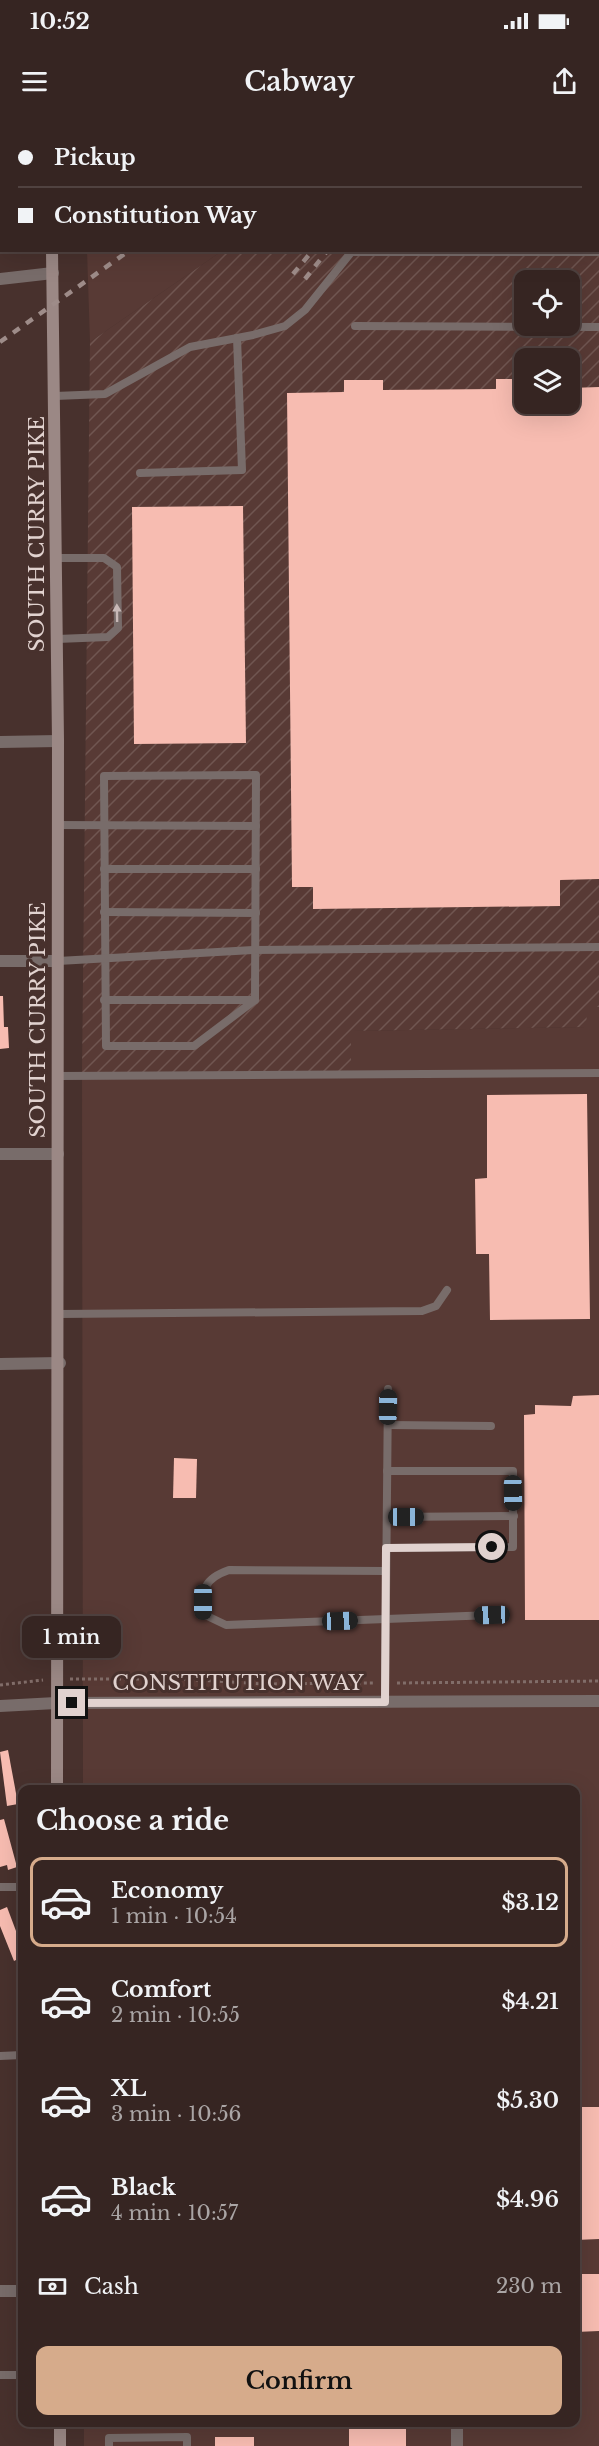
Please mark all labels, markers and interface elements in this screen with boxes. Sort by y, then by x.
text: 10:52 [30,8,90,35]
icon: menu [18,65,51,98]
text: Cabway [244,65,355,98]
icon: share [548,65,581,98]
text: Pickup [54,144,136,171]
text: Constitution Way [54,202,256,229]
map controls [514,270,580,414]
button: locate [514,270,580,336]
button: layers [514,348,580,414]
street label: SOUTH CURRY PIKE [24,416,50,652]
one-way arrow [113,604,122,623]
street label: SOUTH CURRY PIKE [25,902,51,1138]
car [379,1389,397,1425]
car [504,1475,522,1511]
car [388,1508,424,1526]
route start [478,1533,505,1560]
car [194,1584,212,1620]
car [474,1605,510,1625]
car [322,1611,358,1631]
callout: 1 min [22,1616,122,1658]
text: 1 min [43,1625,100,1649]
street label: CONSTITUTION WAY [112,1670,364,1696]
route end [58,1689,85,1716]
text: Choose a ride [36,1804,229,1837]
icon: car [39,1875,93,1929]
text: Economy [111,1877,223,1904]
text: $3.12 [502,1889,559,1916]
text: 1 min · 10:54 [111,1904,237,1928]
icon: car [39,1974,93,2028]
text: Comfort [111,1976,211,2003]
text: $4.21 [501,1988,559,2015]
text: 2 min · 10:55 [111,2003,240,2027]
icon: car [39,2073,93,2127]
text: XL [111,2075,146,2102]
text: $5.30 [496,2087,559,2114]
text: 3 min · 10:56 [111,2102,241,2126]
icon: car [39,2172,93,2226]
text: Black [111,2174,176,2201]
text: $4.96 [496,2186,559,2213]
text: 4 min · 10:57 [111,2201,238,2225]
icon: cash [36,2270,69,2303]
text: Cash [84,2273,139,2300]
text: 230 m [496,2274,562,2298]
button: Confirm [36,2346,562,2415]

